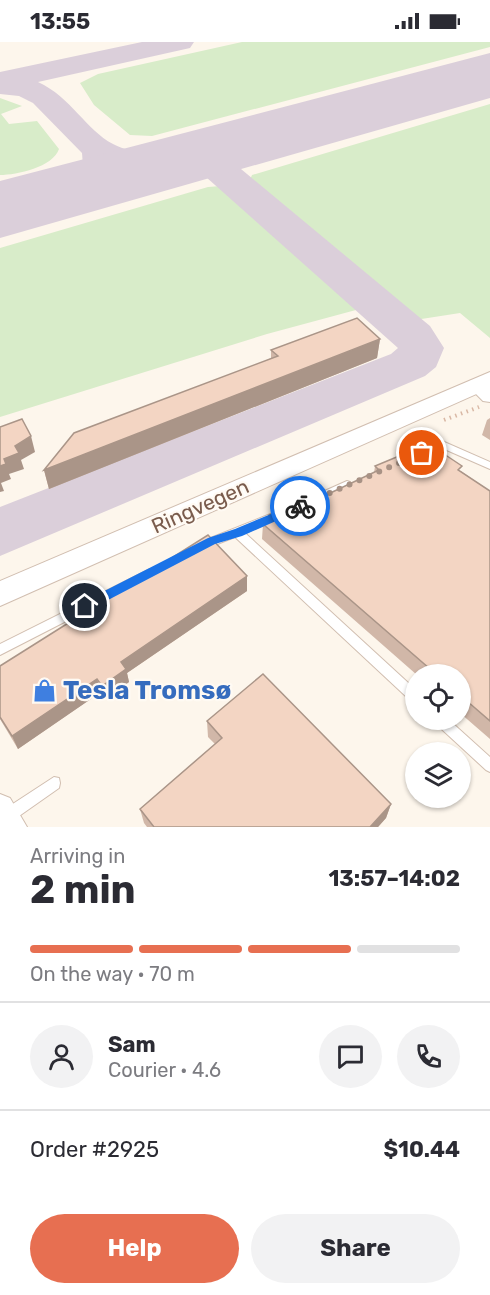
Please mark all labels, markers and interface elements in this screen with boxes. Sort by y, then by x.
text: 13:55 [30,8,90,35]
pin [396,427,447,478]
icon: bag [405,436,438,469]
street label: Ringvegen [147,473,253,539]
courier [270,476,330,536]
icon: bike [284,490,317,523]
pin [59,580,110,631]
icon: home [68,589,101,622]
map controls [405,664,471,808]
button: locate [405,664,471,730]
place label: Tesla Tromsø [63,675,231,706]
shop icon: Tesla Tromsø [32,677,58,703]
button: layers [405,742,471,808]
text: Arriving in [30,844,125,868]
text: 13:57–14:02 [328,865,460,892]
text: 2 min [30,867,136,913]
text: On the way · 70 m [30,962,195,986]
button: person [30,1025,93,1088]
button: chat [319,1025,382,1088]
button: phone [397,1025,460,1088]
text: Sam [108,1031,156,1058]
text: Courier · 4.6 [108,1058,221,1082]
text: Order #2925 [30,1136,159,1163]
text: $10.44 [383,1136,460,1163]
button: Help [30,1214,239,1283]
button: Share [251,1214,460,1283]

